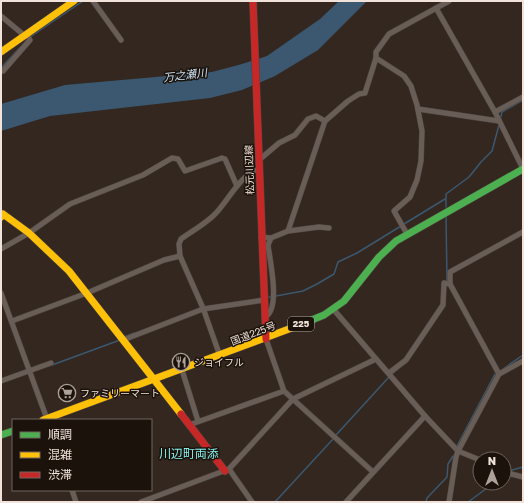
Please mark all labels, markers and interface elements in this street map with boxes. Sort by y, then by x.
water label: 万之瀬川 [162,65,209,84]
street label: 松元川辺線 [242,145,256,195]
road number: 225 [288,317,314,331]
street label: 国道225号 [229,319,277,347]
restaurant icon: ジョイフル [171,352,191,372]
place label: ジョイフル [194,356,244,368]
supermarket icon: ファミリーマート [57,383,77,403]
place label: ファミリーマート [80,387,160,399]
legend [12,419,152,491]
text: 順調 [48,427,72,442]
district label: 川辺町両添 [159,446,219,461]
text: 混雑 [48,447,72,462]
north arrow [472,451,512,491]
text: N [488,454,496,467]
text: 渋滞 [48,467,72,482]

